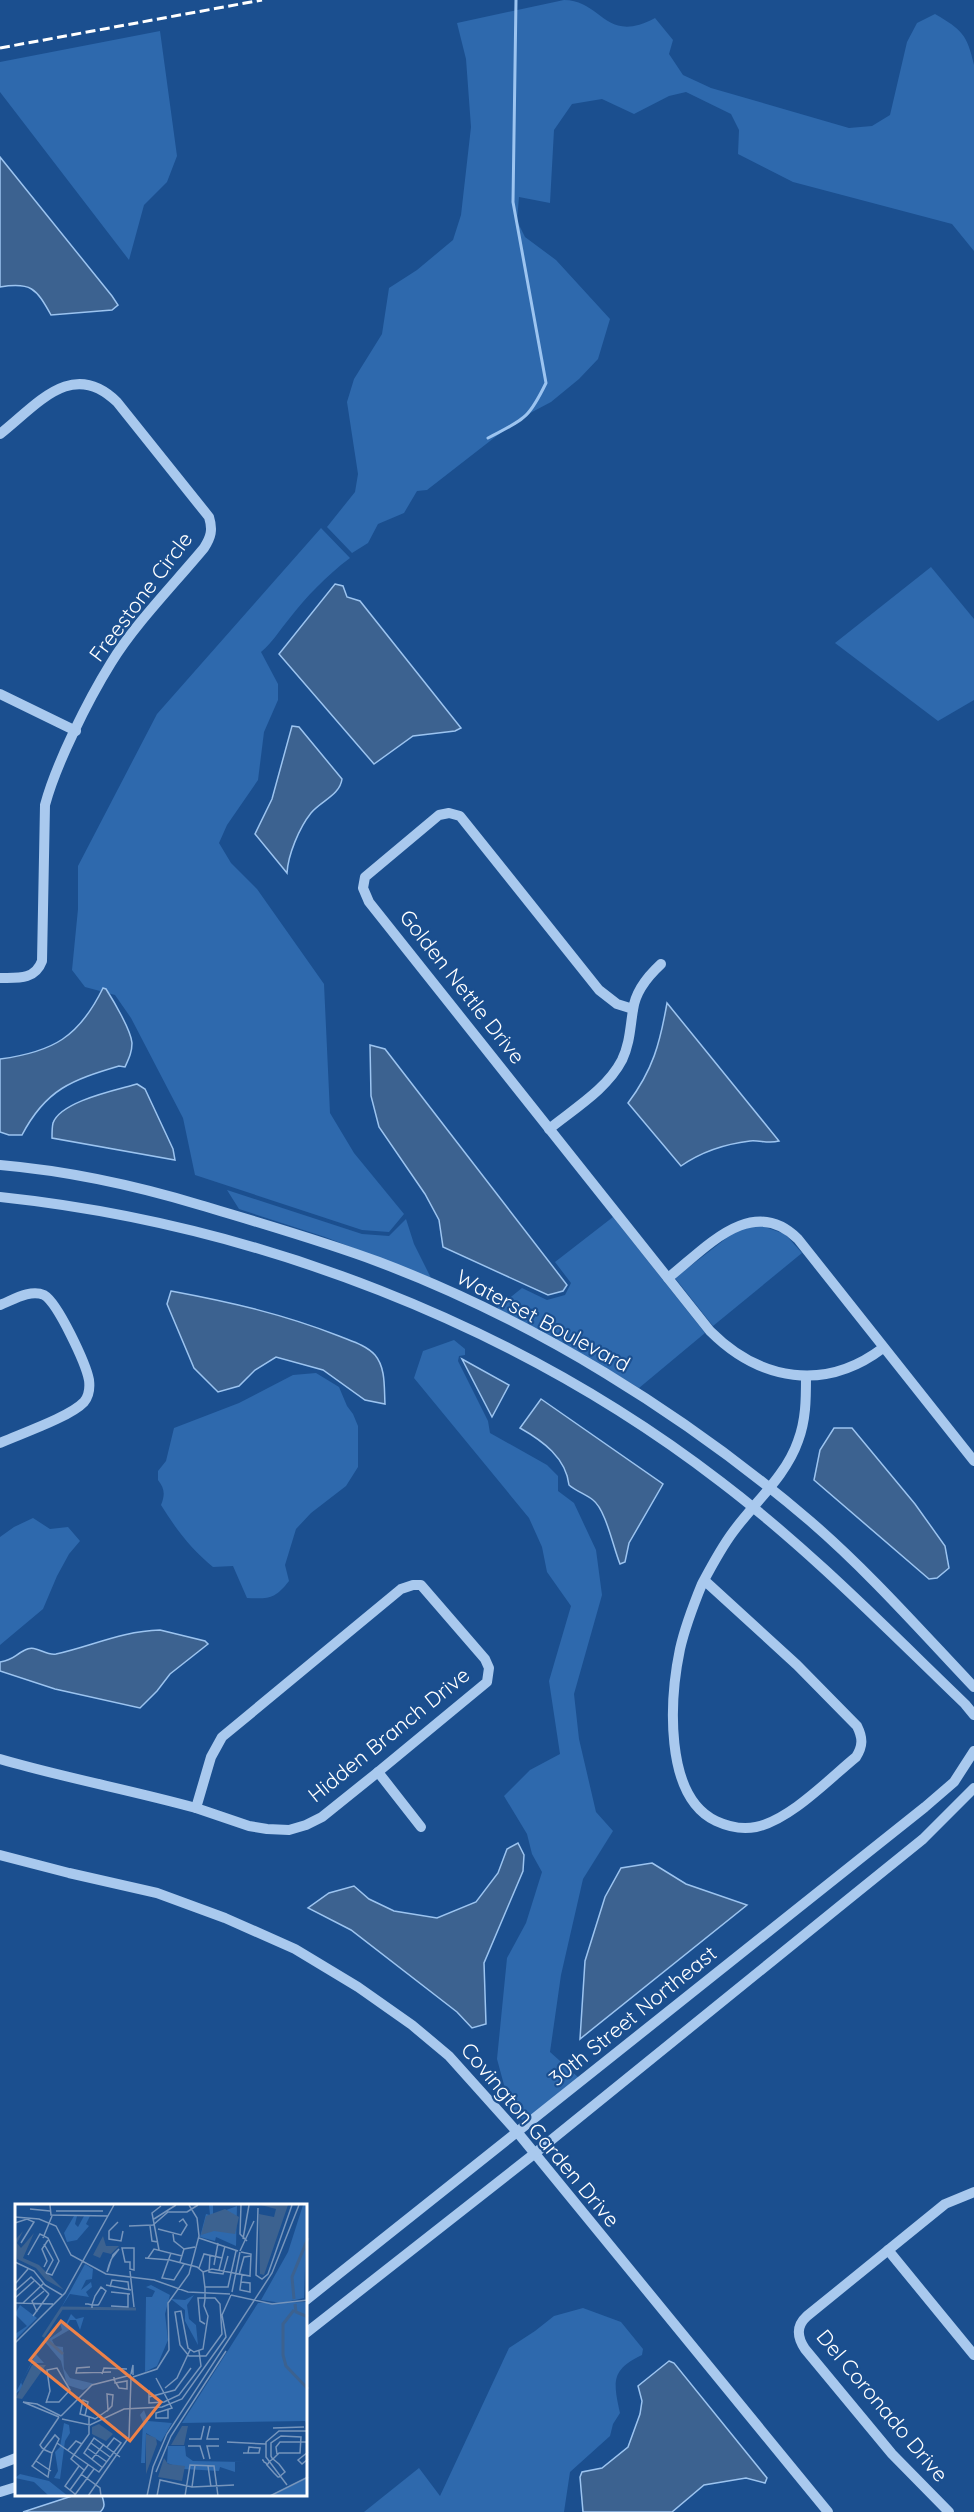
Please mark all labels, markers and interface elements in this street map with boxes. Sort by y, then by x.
street label: Freestone Circle [83,526,197,666]
street label: Golden Nettle Drive [395,904,531,1069]
street label: Waterset Boulevard [452,1263,635,1377]
street label: Hidden Branch Drive [302,1661,474,1807]
street label: 30th Street Northeast [543,1940,721,2091]
street label: Covington Garden Drive [456,2037,626,2232]
inset map [15,2204,308,2497]
street label: Del Coronado Drive [811,2324,954,2487]

